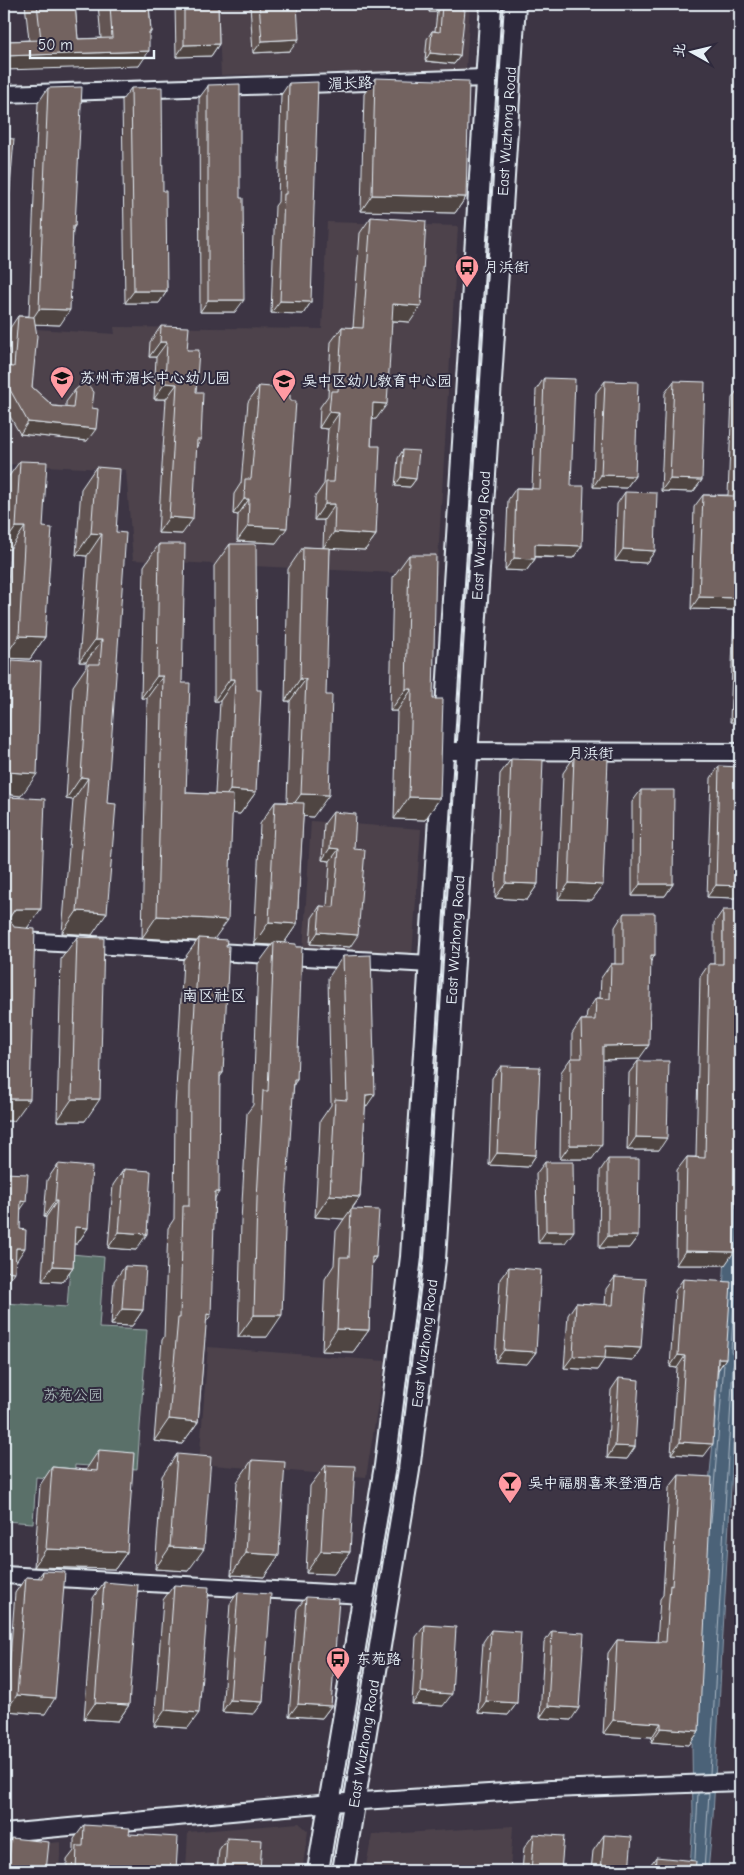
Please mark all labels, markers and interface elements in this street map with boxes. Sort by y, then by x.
scale bar [30,28,154,60]
north arrow [666,28,716,78]
text: 50 m [38,36,73,54]
text: 北 [670,42,689,58]
street label: East Wuzhong Road [494,66,520,196]
street label: 湄长路 [327,73,373,93]
bus stop icon: 月浜街 [454,254,480,288]
place label: 月浜街 [484,258,529,276]
school or university icon: 苏州市湄长中心幼儿园 [49,365,75,399]
school or university icon: 吴中区幼儿教育中心园 [271,368,297,402]
place label: 苏州市湄长中心幼儿园 [80,369,230,387]
place label: 吴中区幼儿教育中心园 [302,372,452,390]
street label: East Wuzhong Road [468,470,494,601]
street label: 月浜街 [568,744,614,762]
street label: East Wuzhong Road [442,875,468,1005]
district label: 南区社区 [182,987,246,1005]
street label: East Wuzhong Road [408,1278,441,1409]
park label: 苏苑公园 [43,1386,103,1404]
bar icon: 吴中福朋喜来登酒店 [497,1470,523,1504]
place label: 吴中福朋喜来登酒店 [528,1474,663,1492]
bus stop icon: 东苑路 [325,1646,351,1680]
place label: 东苑路 [356,1650,401,1668]
street label: East Wuzhong Road [345,1678,383,1809]

